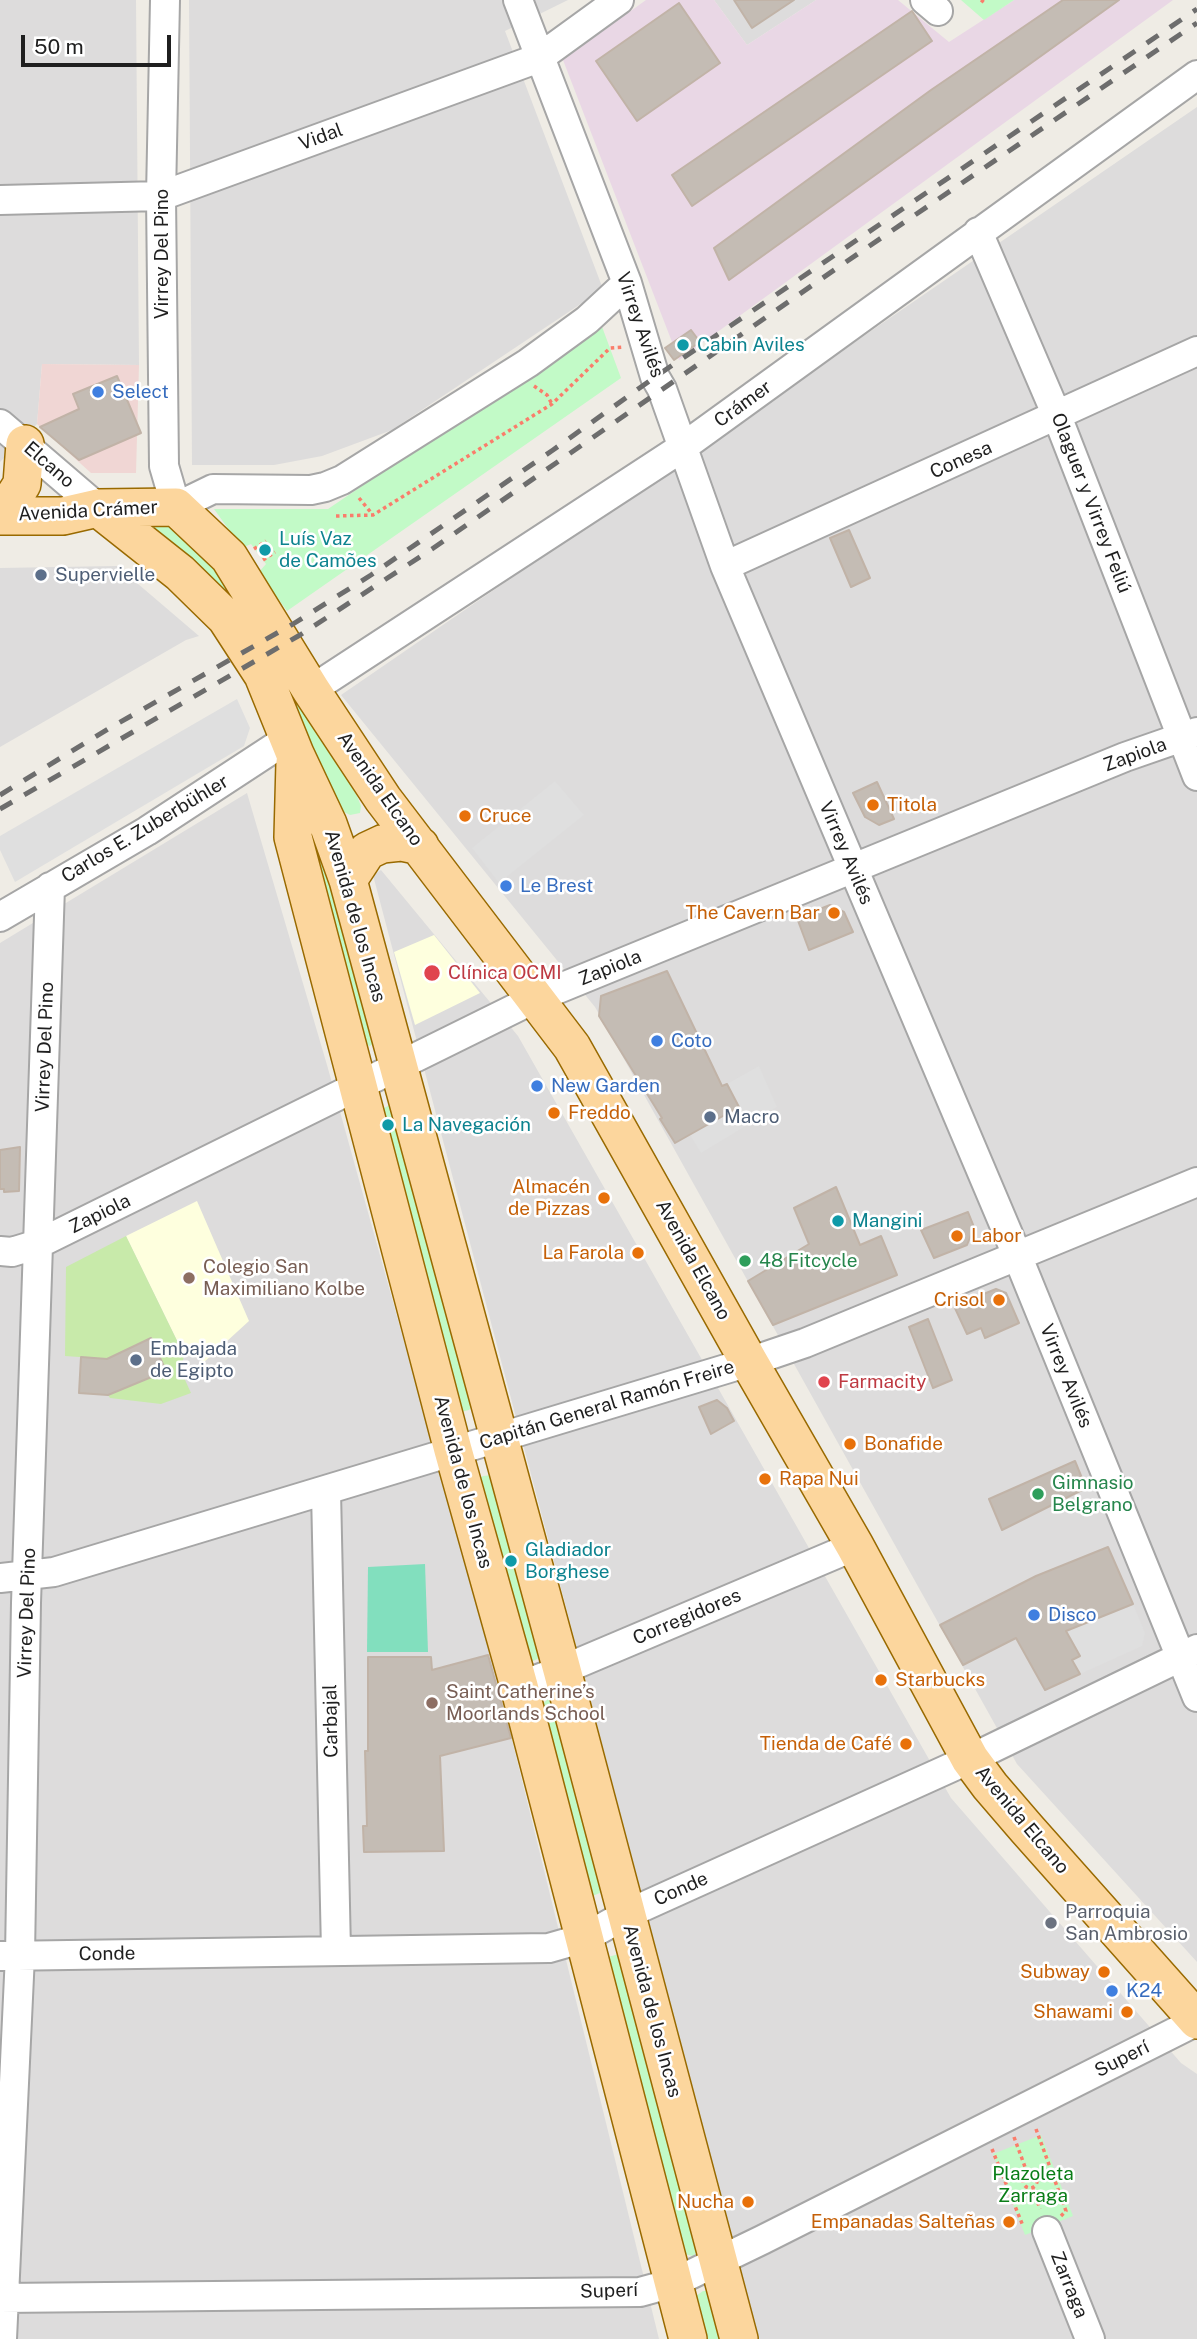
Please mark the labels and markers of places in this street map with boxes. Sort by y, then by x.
place label: Cabin Aviles [697,334,805,356]
marker: Cabin Aviles [675,337,691,353]
place label: Select [112,381,169,403]
marker: Select [90,384,106,400]
place label: Luís Vaz de Camões [279,528,377,572]
marker: Luís Vaz de Camões [257,542,273,558]
place label: Supervielle [55,564,155,586]
marker: Supervielle [33,567,49,583]
place label: Titola [887,794,937,816]
marker: Titola [865,797,881,813]
place label: Cruce [479,805,532,827]
marker: Cruce [457,808,473,824]
place label: Le Brest [520,875,593,897]
marker: Le Brest [498,878,514,894]
place label: The Cavern Bar [685,902,820,924]
marker: The Cavern Bar [826,905,842,921]
place label: Clínica OCMI [448,962,562,984]
marker: Clínica OCMI [422,963,442,983]
place label: Coto [671,1030,712,1052]
marker: Coto [649,1033,665,1049]
place label: New Garden [551,1075,660,1097]
marker: New Garden [529,1078,545,1094]
place label: Freddo [568,1102,631,1124]
marker: Freddo [546,1105,562,1121]
place label: Macro [724,1106,779,1128]
marker: Macro [702,1109,718,1125]
place label: La Navegación [402,1114,531,1136]
marker: La Navegación [380,1117,396,1133]
place label: Almacén de Pizzas [508,1176,590,1220]
marker: Almacén de Pizzas [596,1190,612,1206]
place label: Mangini [852,1210,923,1232]
marker: Mangini [830,1213,846,1229]
place label: Labor [971,1225,1022,1247]
marker: Labor [949,1228,965,1244]
place label: La Farola [542,1242,624,1264]
marker: La Farola [630,1245,646,1261]
place label: 48 Fitcycle [759,1250,857,1272]
marker: 48 Fitcycle [737,1253,753,1269]
place label: Colegio San Maximiliano Kolbe [203,1256,365,1300]
marker: Colegio San Maximiliano Kolbe [181,1270,197,1286]
place label: Crisol [934,1289,985,1311]
marker: Crisol [991,1292,1007,1308]
place label: Embajada de Egipto [150,1338,237,1382]
marker: Embajada de Egipto [128,1352,144,1368]
place label: Farmacity [838,1371,926,1393]
marker: Farmacity [816,1374,832,1390]
place label: Bonafide [864,1433,943,1455]
marker: Bonafide [842,1436,858,1452]
place label: Rapa Nui [779,1468,859,1490]
marker: Rapa Nui [757,1471,773,1487]
place label: Gimnasio Belgrano [1052,1472,1134,1516]
marker: Gimnasio Belgrano [1030,1486,1046,1502]
place label: Gladiador Borghese [525,1539,611,1583]
marker: Gladiador Borghese [503,1553,519,1569]
place label: Disco [1048,1604,1097,1626]
marker: Disco [1026,1607,1042,1623]
place label: Starbucks [895,1669,985,1691]
marker: Starbucks [873,1672,889,1688]
place label: Saint Catherine’s Moorlands School [446,1681,605,1725]
marker: Saint Catherine’s Moorlands School [424,1695,440,1711]
place label: Tienda de Café [760,1733,892,1755]
marker: Tienda de Café [898,1736,914,1752]
place label: Parroquia San Ambrosio [1065,1901,1188,1945]
marker: Parroquia San Ambrosio [1043,1915,1059,1931]
place label: Subway [1020,1961,1090,1983]
marker: Subway [1096,1964,1112,1980]
place label: K24 [1126,1980,1162,2002]
marker: K24 [1104,1983,1120,1999]
place label: Shawami [1033,2001,1113,2023]
marker: Shawami [1119,2004,1135,2020]
place label: Nucha [677,2191,734,2213]
marker: Nucha [740,2194,756,2210]
place label: Empanadas Salteñas [811,2211,995,2233]
marker: Empanadas Salteñas [1001,2214,1017,2230]

